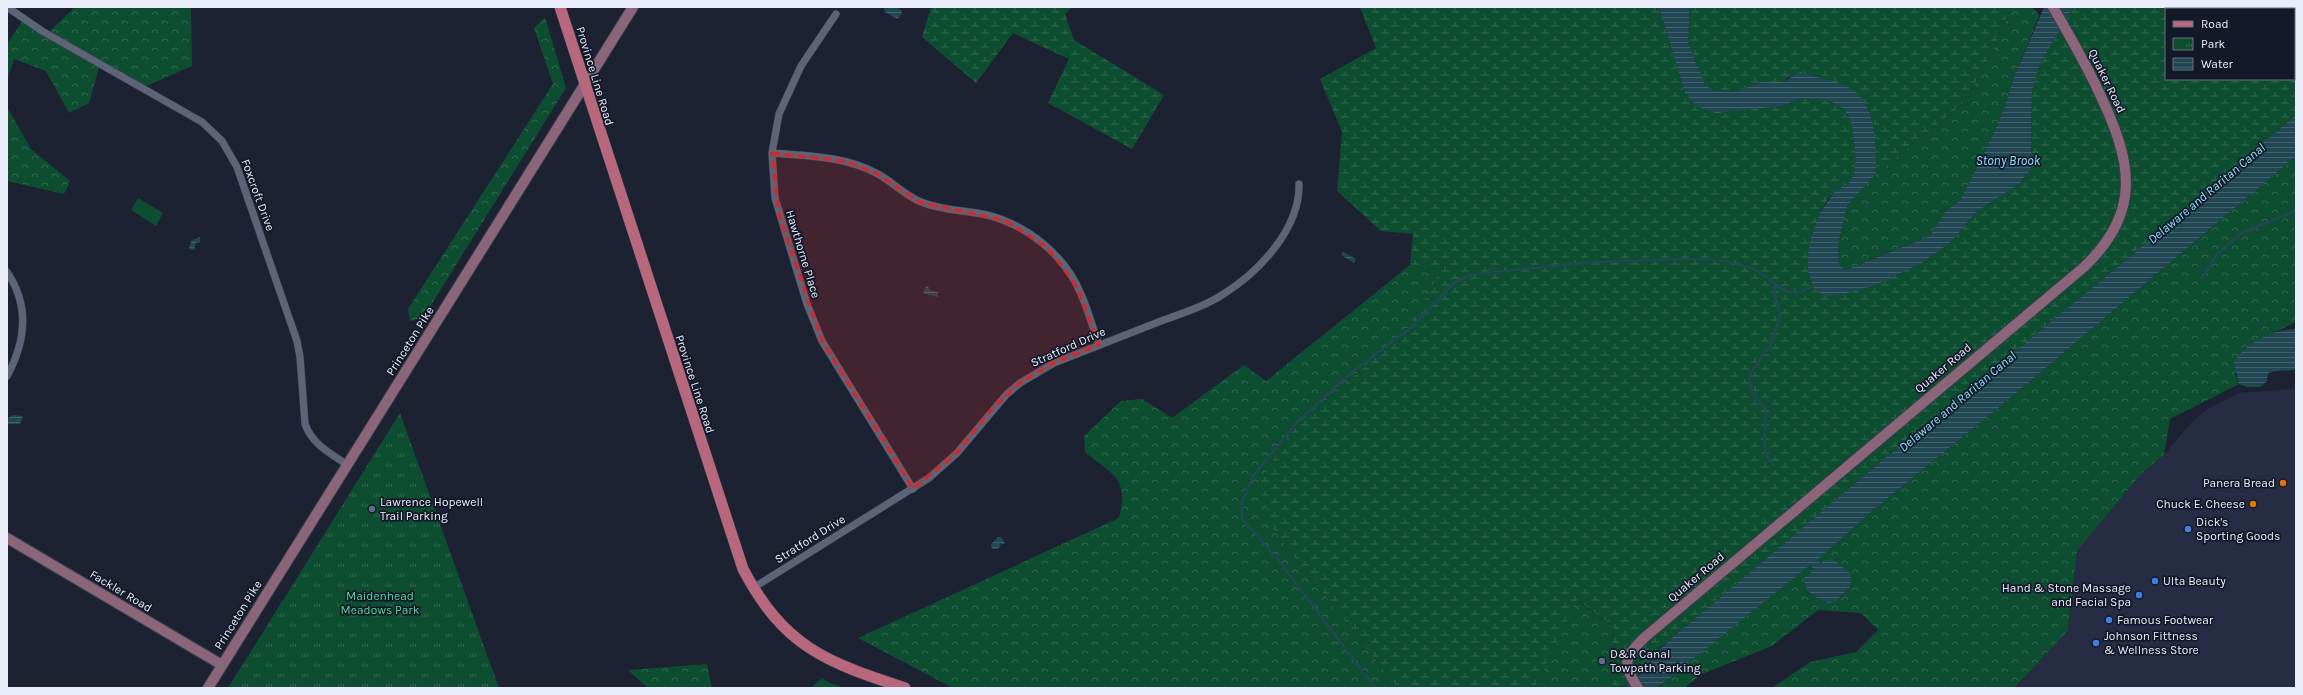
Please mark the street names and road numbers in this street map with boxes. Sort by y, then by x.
street label: Province Line Road [573,25,617,127]
street label: Quaker Road [2085,47,2129,115]
street label: Foxcroft Drive [239,157,277,233]
street label: Hawthorne Place [783,208,823,300]
street label: Princeton Pike [383,304,437,378]
street label: Stratford Drive [1029,324,1107,370]
street label: Province Line Road [672,333,718,435]
street label: Quaker Road [1912,340,1974,396]
street label: Stratford Drive [772,512,848,566]
street label: Quaker Road [1665,549,1727,605]
street label: Fackler Road [87,567,155,615]
street label: Princeton Pike [211,578,265,652]

